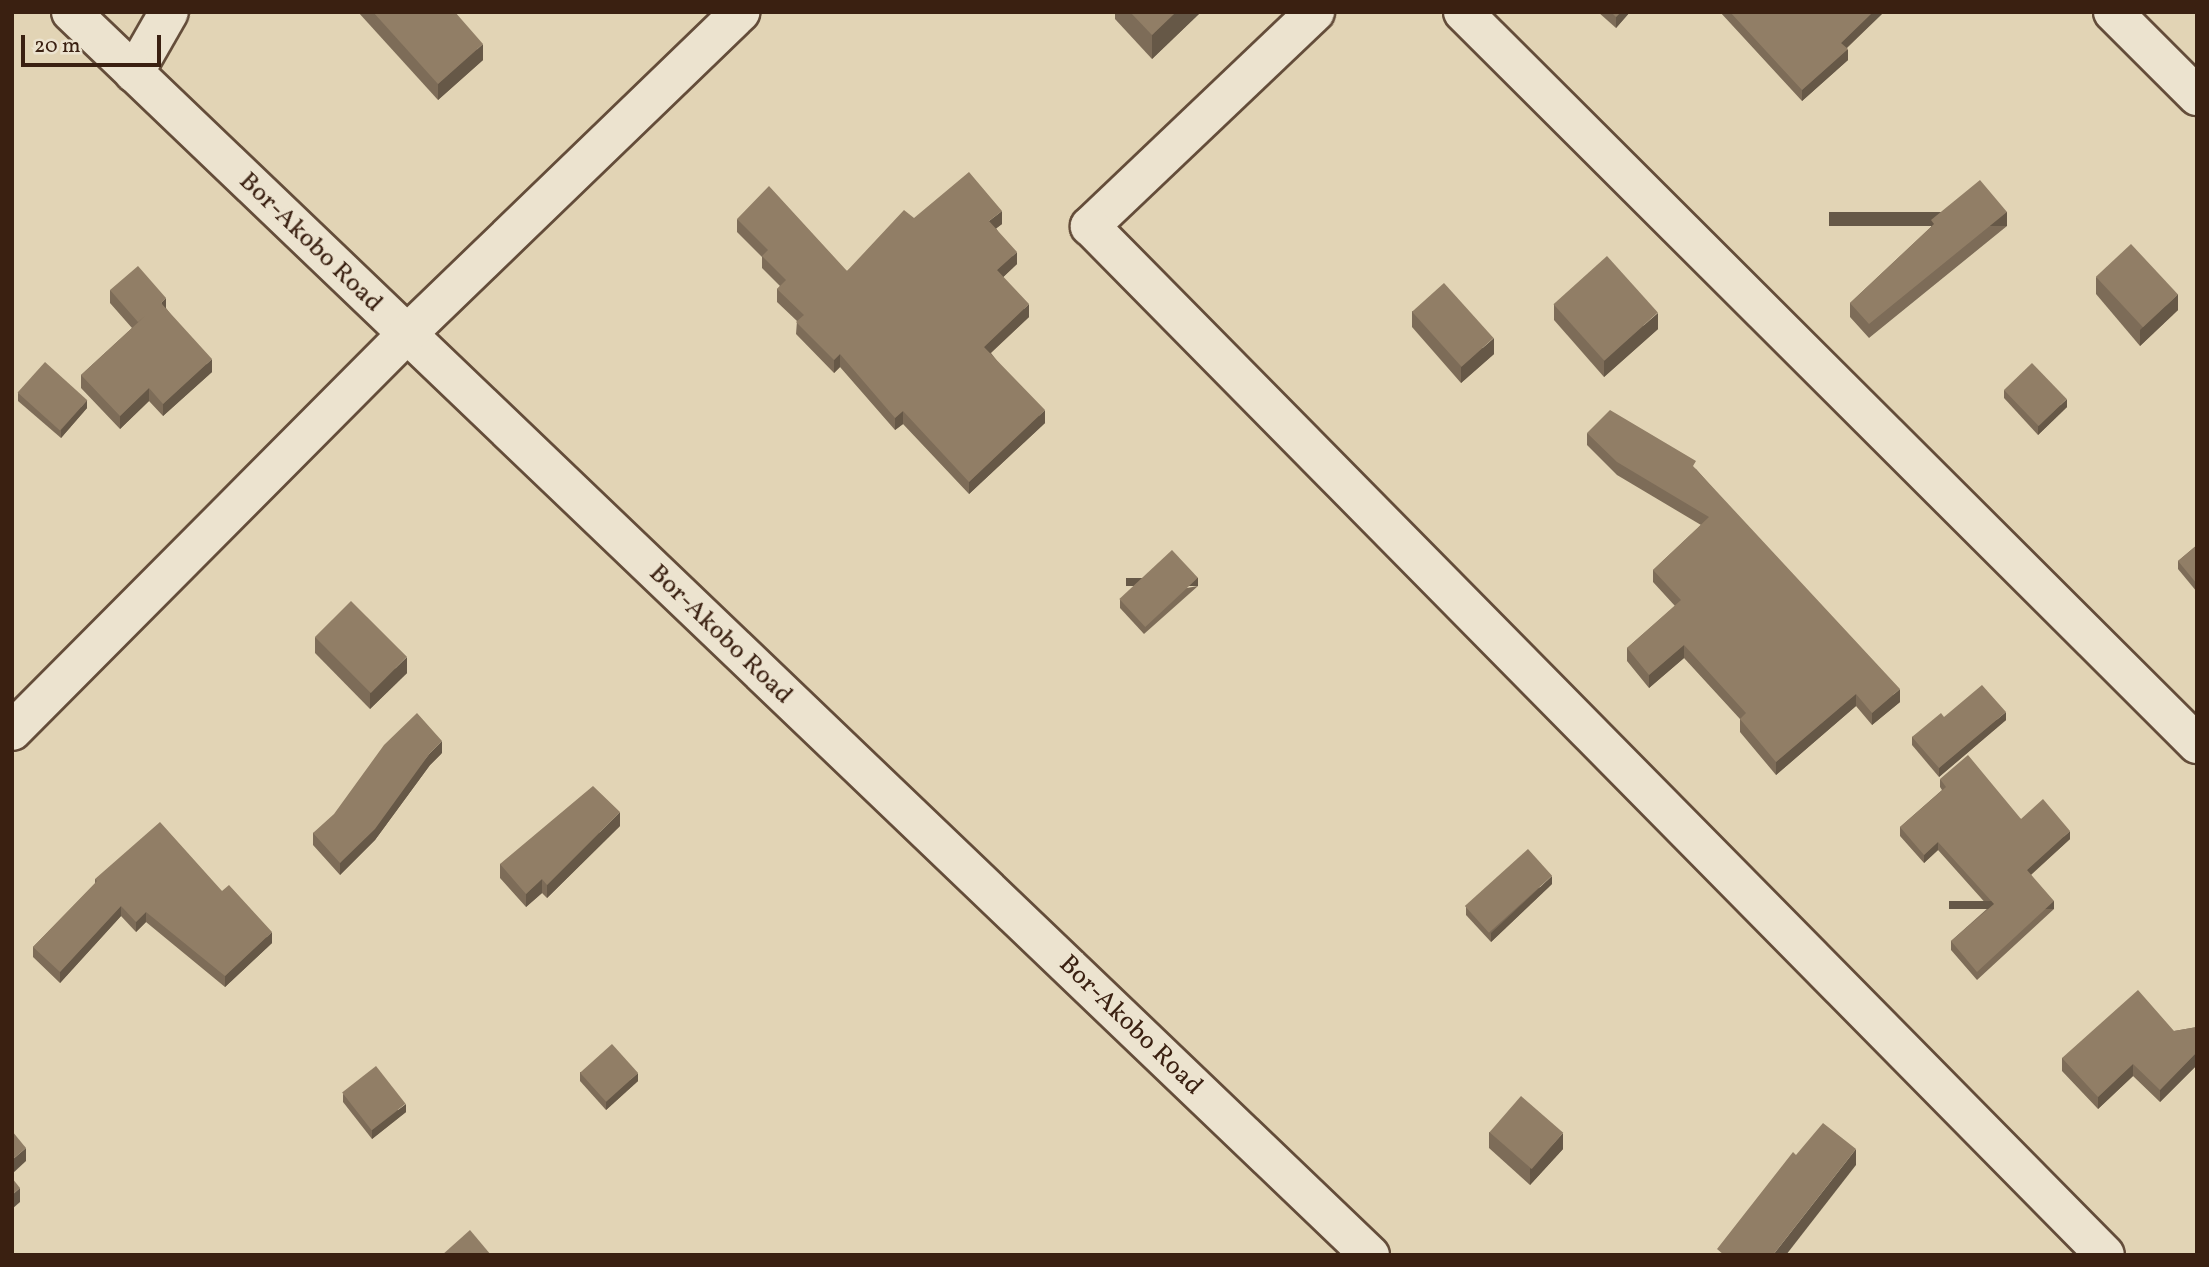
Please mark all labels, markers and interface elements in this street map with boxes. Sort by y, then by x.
scale bar [24,21,164,65]
text: 20 m [34,32,80,61]
street label: Bor-Akobo Road [232,167,388,319]
street label: Bor-Akobo Road [642,559,798,711]
street label: Bor-Akobo Road [1052,950,1208,1102]

